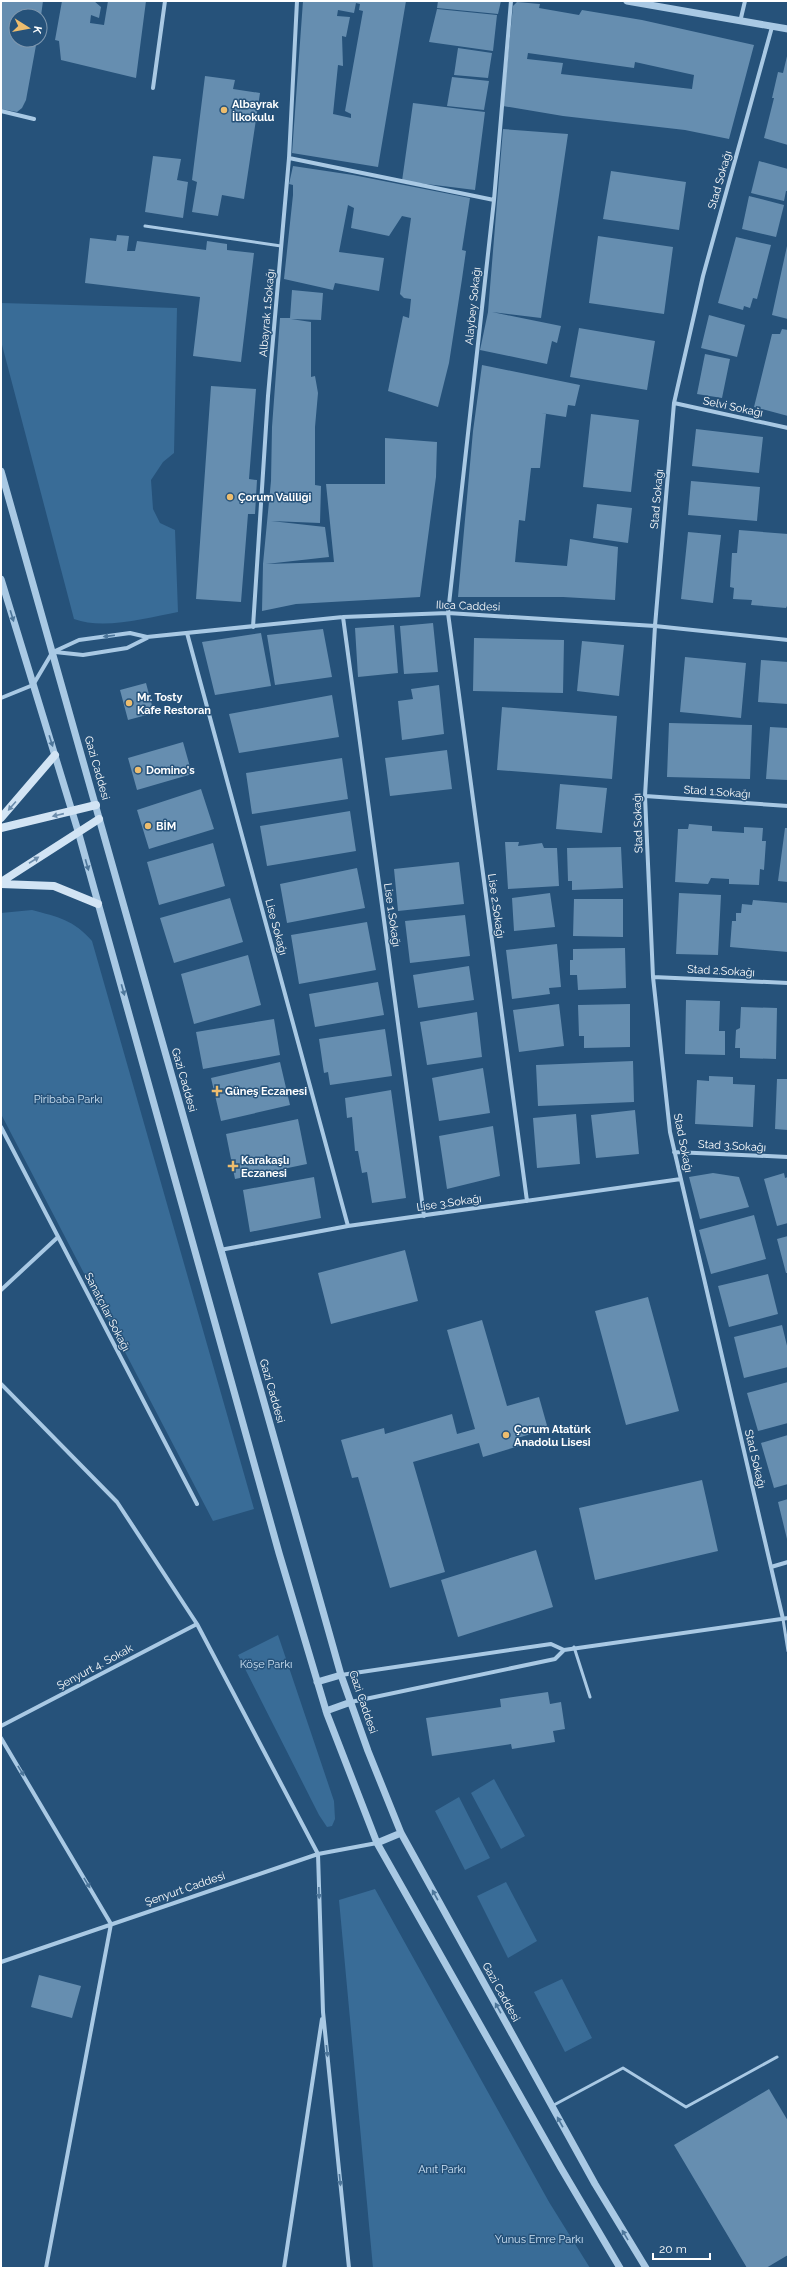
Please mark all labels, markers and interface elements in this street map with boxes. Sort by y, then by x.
north arrow [8,8,48,48]
text: K [30,25,44,35]
place label: Albayrak İlkokulu [232,98,280,124]
marker: Albayrak İlkokulu [219,105,229,115]
street label: Stad Sokağı [705,149,735,211]
street label: Alaybey Sokağı [462,267,484,345]
street label: Albayrak 1.Sokağı [257,268,277,358]
street label: Selvi Sokağı [702,394,764,420]
street label: Stad Sokağı [648,468,666,530]
place label: Çorum Valiliği [238,491,311,504]
marker: Çorum Valiliği [225,492,235,502]
street label: Ilıca Caddesi [436,598,500,614]
one-way arrow [9,611,15,623]
one-way arrow [103,633,115,639]
place label: Mr. Tosty Kafe Restoran [137,691,211,717]
marker: Mr. Tosty Kafe Restoran [124,698,134,708]
one-way arrow [48,735,54,747]
street label: Gazi Caddesi [82,735,112,801]
place label: Domino's [146,764,195,777]
marker: Domino's [133,765,143,775]
street label: Stad 1.Sokağı [683,783,751,801]
street label: Stad Sokağı [630,793,646,853]
one-way arrow [7,800,16,811]
one-way arrow [52,813,64,819]
place label: BİM [156,819,176,833]
marker: BİM [143,821,153,831]
one-way arrow [28,856,39,864]
one-way arrow [84,860,90,872]
street label: Lise 2.Sokağı [485,873,507,939]
street label: Lise 1.Sokağı [381,882,403,948]
street label: Lise Sokağı [262,897,290,957]
street label: Stad 2.Sokağı [687,963,755,979]
one-way arrow [120,984,126,997]
street label: Gazi Caddesi [169,1047,199,1113]
place label: Güneş Eczanesi [225,1085,307,1098]
marker: Güneş Eczanesi [212,1086,222,1096]
park label: Piribaba Parkı [34,1093,102,1106]
street label: Stad Sokağı [671,1112,695,1174]
street label: Stad 3.Sokağı [698,1138,766,1154]
place label: Karakaşlı Eczanesi [241,1154,289,1180]
marker: Karakaşlı Eczanesi [228,1161,238,1171]
street label: Lise 3.Sokağı [416,1192,482,1214]
street label: Sanatçılar Sokağı [82,1270,132,1354]
street label: Gazi Caddesi [257,1358,287,1424]
place label: Çorum Atatürk Anadolu Lisesi [514,1423,592,1449]
street label: Stad Sokağı [742,1428,768,1490]
marker: Çorum Atatürk Anadolu Lisesi [501,1430,511,1440]
street label: Şenyurt 4. Sokak [55,1641,135,1692]
park label: Köşe Parkı [240,1658,292,1671]
street label: Gazi Caddesi [346,1669,380,1735]
one-way arrow [17,1765,24,1777]
street label: Şenyurt Caddesi [143,1869,227,1909]
one-way arrow [83,1877,90,1889]
one-way arrow [316,1887,322,1900]
one-way arrow [431,1889,438,1900]
street label: Gazi Caddesi [479,1960,523,2024]
one-way arrow [494,2002,501,2014]
one-way arrow [324,2045,330,2057]
one-way arrow [557,2116,564,2128]
park label: Anıt Parkı [418,2163,466,2176]
one-way arrow [337,2174,343,2187]
one-way arrow [622,2229,629,2241]
park label: Yunus Emre Parkı [495,2233,583,2246]
scale bar [653,2235,710,2261]
text: 20 m [659,2242,687,2256]

